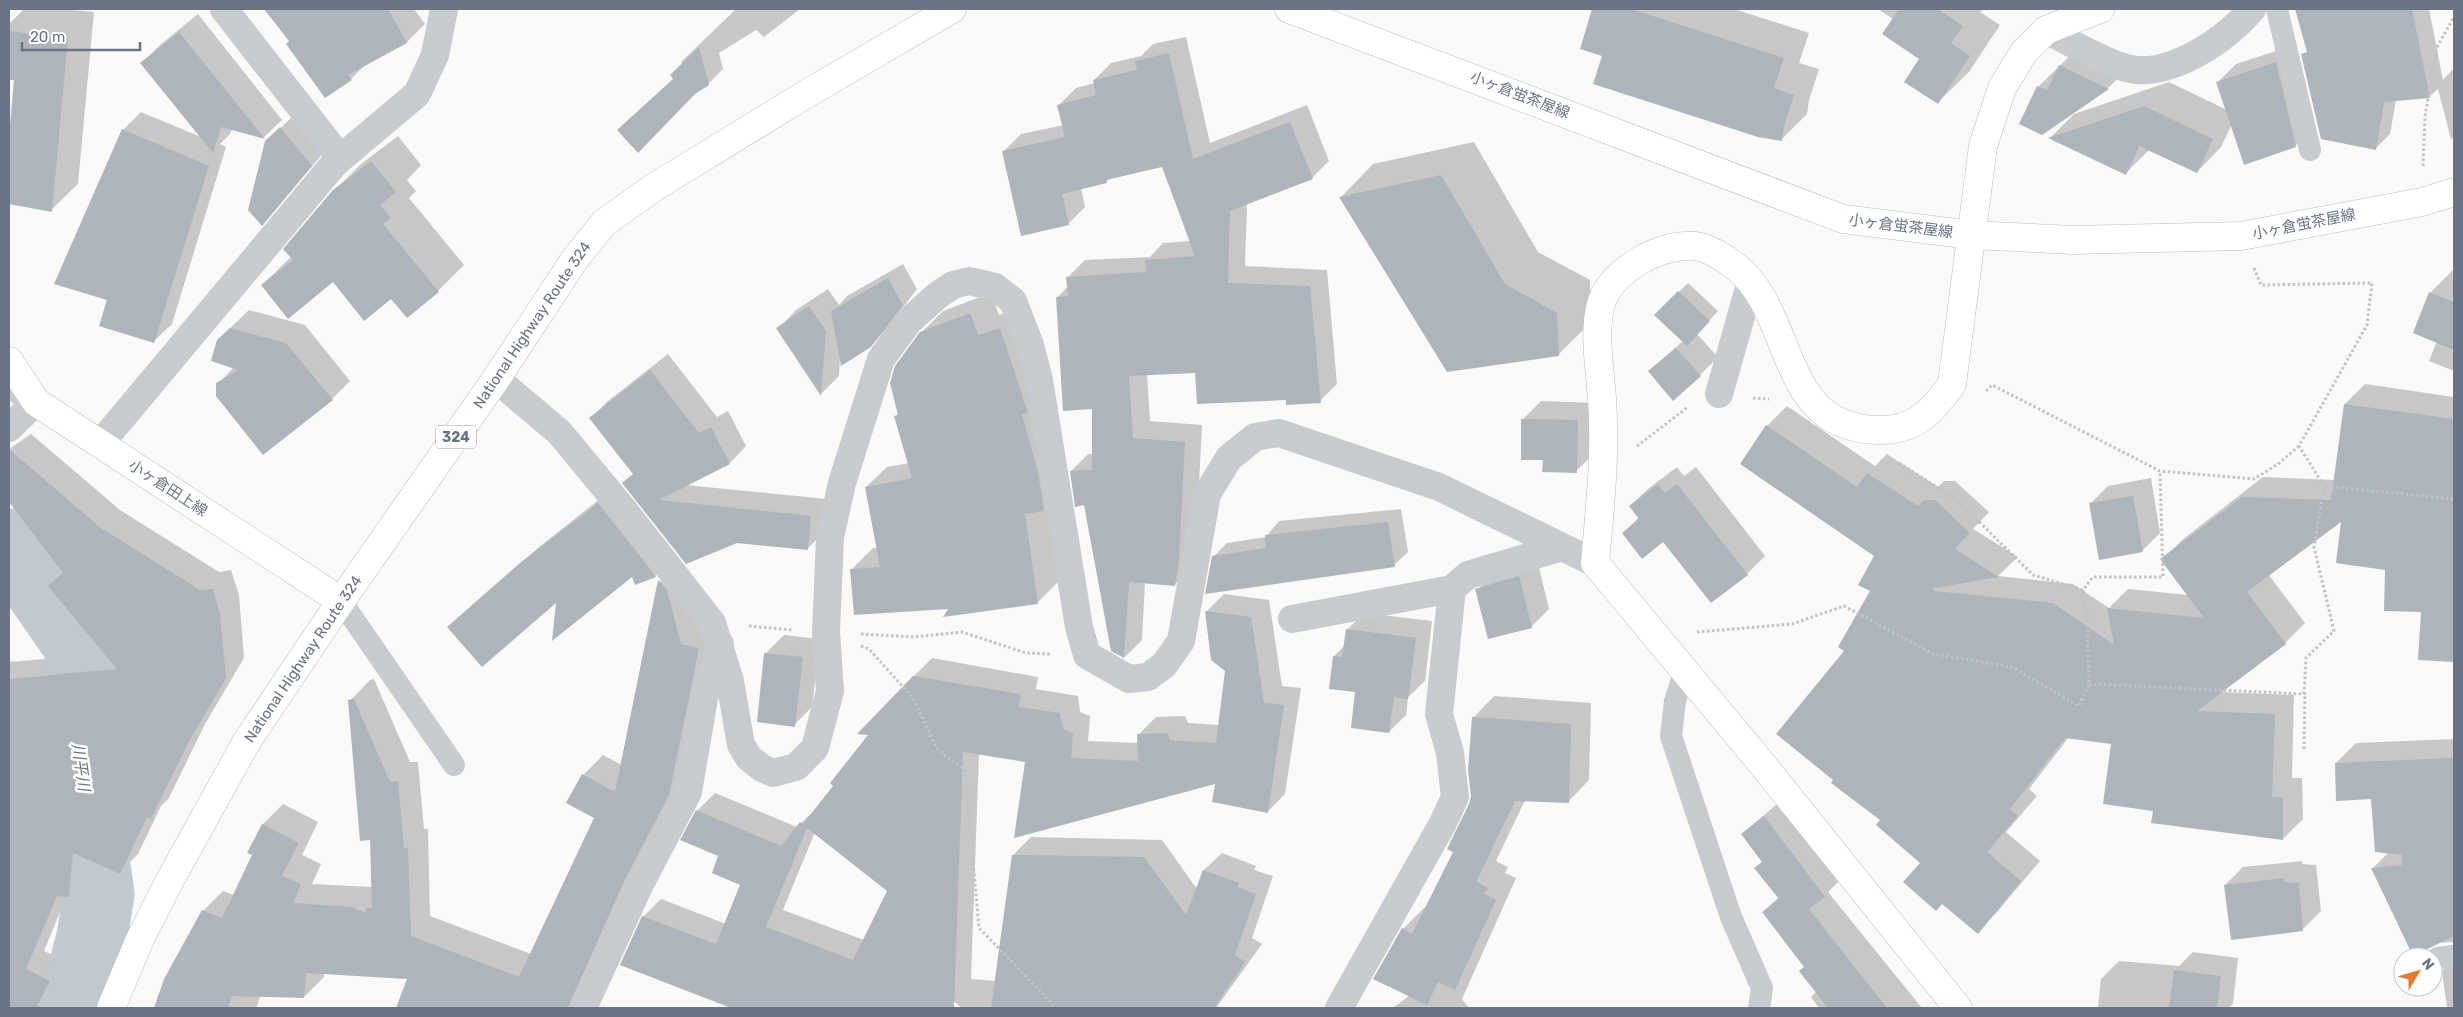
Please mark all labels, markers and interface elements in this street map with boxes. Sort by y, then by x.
scale bar [22,20,140,52]
text: 20 m [30,28,65,46]
street label: 小ヶ倉蛍茶屋線 [1468,68,1572,122]
street label: 小ヶ倉蛍茶屋線 [2251,205,2357,243]
street label: 小ヶ倉蛍茶屋線 [1848,211,1954,241]
street label: National Highway Route 324 [469,238,595,412]
road number: 324 [436,426,476,448]
street label: 小ヶ倉田上線 [125,456,211,520]
street label: National Highway Route 324 [240,572,366,746]
water label: 川平川 [68,742,94,794]
north arrow [2393,947,2443,997]
text: N [2418,955,2438,974]

